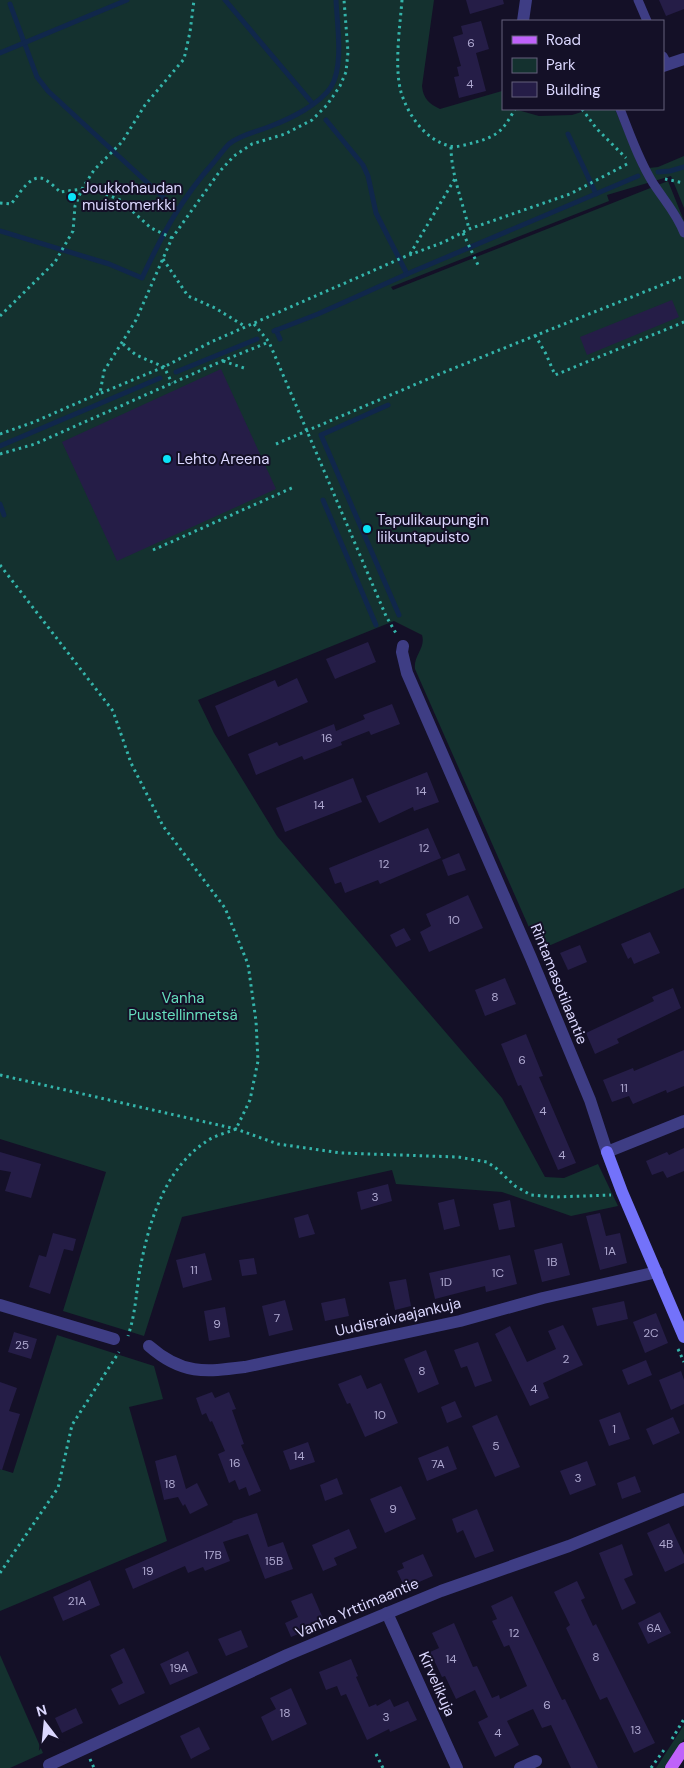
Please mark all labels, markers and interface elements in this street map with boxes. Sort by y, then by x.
legend [502,20,664,110]
text: Road [546,30,581,50]
house number: 6 [467,35,475,51]
text: Park [546,55,576,75]
house number: 4 [466,76,474,92]
text: Building [546,80,601,100]
place label: Joukkohaudan muistomerkki [82,178,182,215]
marker: Joukkohaudan muistomerkki [66,191,78,203]
place label: Lehto Areena [177,449,269,469]
marker: Lehto Areena [161,453,173,465]
place label: Tapulikaupungin liikuntapuisto [377,510,489,547]
marker: Tapulikaupungin liikuntapuisto [361,523,373,535]
house number: 16 [321,730,333,746]
house number: 14 [415,783,427,799]
house number: 14 [313,797,325,813]
house number: 12 [419,840,429,856]
house number: 12 [379,856,389,872]
house number: 10 [448,912,460,928]
street label: Rintamasotilaantie [526,921,592,1047]
park label: Vanha Puustellinmetsä [128,988,238,1025]
house number: 8 [491,989,499,1005]
house number: 6 [518,1052,526,1068]
house number: 11 [620,1080,628,1096]
house number: 4 [539,1103,547,1119]
house number: 4 [558,1147,566,1163]
house number: 3 [371,1189,379,1205]
house number: 1A [604,1243,616,1259]
house number: 1B [547,1254,557,1270]
house number: 11 [190,1262,198,1278]
house number: 1C [492,1265,505,1281]
house number: 1D [440,1274,452,1290]
street label: Uudisraivaajankuja [333,1293,463,1341]
house number: 7 [274,1310,280,1326]
house number: 9 [213,1316,221,1332]
house number: 2C [643,1325,659,1341]
house number: 25 [15,1337,29,1353]
house number: 2 [563,1351,570,1367]
house number: 8 [418,1363,426,1379]
house number: 4 [530,1381,538,1397]
house number: 10 [374,1407,386,1423]
house number: 1 [612,1421,616,1437]
house number: 5 [492,1438,500,1454]
house number: 14 [293,1448,305,1464]
house number: 16 [229,1455,241,1471]
house number: 7A [431,1456,445,1472]
house number: 3 [574,1470,582,1486]
house number: 18 [164,1476,176,1492]
house number: 9 [389,1501,397,1517]
house number: 4B [659,1536,673,1552]
house number: 17B [204,1547,222,1563]
house number: 15B [265,1553,283,1569]
house number: 19 [142,1563,154,1579]
street label: Vanha Yrttimaantie [292,1573,422,1643]
house number: 21A [68,1593,86,1609]
house number: 6A [646,1620,662,1636]
house number: 12 [509,1625,519,1641]
street label: Kirvelikuja [414,1648,460,1720]
house number: 8 [592,1649,600,1665]
house number: 14 [445,1651,457,1667]
house number: 19A [170,1660,188,1676]
house number: 6 [543,1697,551,1713]
north arrow [20,1698,70,1748]
text: N [34,1700,49,1721]
house number: 18 [279,1705,291,1721]
house number: 3 [382,1709,390,1725]
house number: 13 [631,1722,641,1738]
house number: 4 [494,1725,502,1741]

